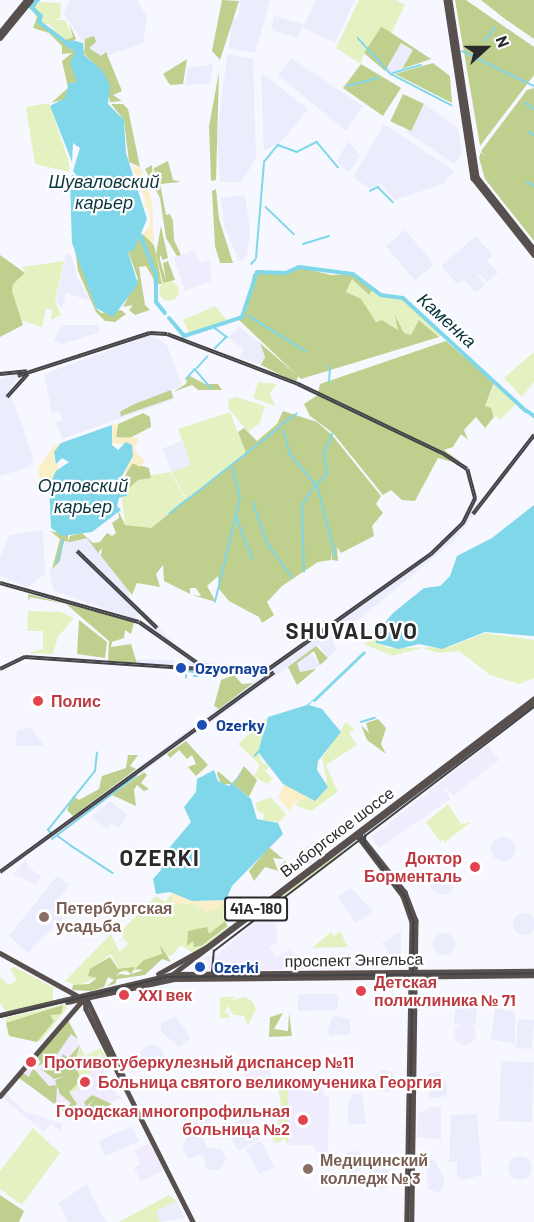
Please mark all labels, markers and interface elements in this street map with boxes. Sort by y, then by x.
north arrow [456,18,516,78]
text: N [492,33,514,50]
water label: Шуваловский карьер [48,171,160,213]
water label: Каменка [413,288,481,352]
water label: Орловский карьер [38,475,128,518]
district label: SHUVALOVO [286,618,418,644]
place label: Ozyornaya [195,658,268,678]
marker: Ozyornaya [172,659,190,677]
place label: Полис [51,691,101,711]
marker: Полис [29,692,47,710]
place label: Ozerky [216,715,265,735]
marker: Ozerky [193,716,211,734]
street label: Выборгское шоссе [276,783,398,881]
district label: OZERKI [120,845,200,871]
place label: Доктор Борменталь [364,848,462,886]
marker: Доктор Борменталь [466,858,484,876]
road number: 41А-180 [223,897,289,921]
place label: Петербургская усадьба [56,898,172,936]
marker: Петербургская усадьба [37,910,51,924]
street label: проспект Энгельса [285,949,423,971]
place label: Ozerki [214,957,259,977]
marker: Ozerki [191,958,209,976]
place label: Детская поликлиника № 71 [374,972,516,1010]
marker: Детская поликлиника № 71 [352,982,370,1000]
place label: XXI век [138,985,192,1005]
marker: XXI век [115,986,133,1004]
place label: Противотуберкулезный диспансер №11 [44,1052,354,1072]
marker: Противотуберкулезный диспансер №11 [22,1053,40,1071]
place label: Больница святого великомученика Георгия [98,1072,442,1092]
marker: Больница святого великомученика Георгия [76,1073,94,1091]
place label: Городская многопрофильная больница №2 [56,1101,290,1139]
marker: Городская многопрофильная больница №2 [294,1111,312,1129]
place label: Медицинский колледж № 3 [320,1150,428,1188]
marker: Медицинский колледж № 3 [301,1162,315,1176]

